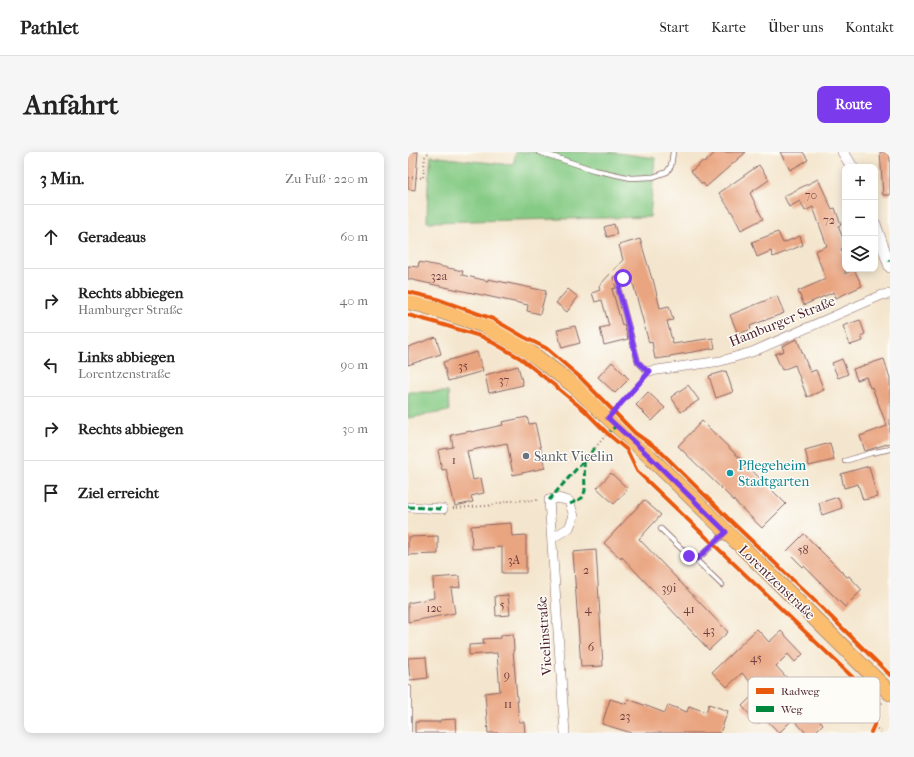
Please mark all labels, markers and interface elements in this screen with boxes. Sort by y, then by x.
text: Pathlet [20,17,79,39]
text: Start [660,19,689,36]
text: Karte [711,19,746,36]
text: Über uns [768,19,823,36]
text: Kontakt [845,19,894,36]
button: Route [817,86,890,123]
text: Anfahrt [24,88,118,121]
map controls [842,164,878,272]
button: + [842,164,878,200]
text: 3 Min. [40,168,84,188]
text: Zu Fuß · 220 m [285,171,368,186]
house number: 70 [805,188,817,202]
button: − [842,200,878,236]
house number: 72 [823,213,835,227]
icon: ahead [40,226,62,248]
text: Geradeaus [78,228,146,246]
text: 60 m [340,229,368,244]
button: layers [842,236,878,272]
house number: 32a [431,269,448,283]
route start [614,269,632,287]
text: Rechts abbiegen [78,284,183,302]
icon: right [40,290,62,312]
street label: Hamburger Straße [727,292,838,350]
text: 40 m [340,293,368,308]
text: Hamburger Straße [78,302,183,317]
text: Links abbiegen [78,348,175,366]
icon: left [40,354,62,376]
text: 90 m [340,357,368,372]
house number: 35 [458,359,468,373]
text: Lorentzenstraße [78,366,171,381]
house number: 37 [499,373,510,387]
icon: right [40,418,62,440]
text: Rechts abbiegen [78,420,183,438]
text: 30 m [342,421,368,436]
place label: Sankt Vicelin [534,448,613,465]
marker: Sankt Vicelin [521,451,531,461]
house number: 1 [452,453,456,467]
place label: Pflegeheim Stadtgarten [738,457,809,490]
marker: Pflegeheim Stadtgarten [725,468,735,478]
icon: arrive [40,482,62,504]
text: Ziel erreicht [78,484,159,502]
street label: Lorentzenstraße [735,542,818,623]
house number: 58 [797,543,809,557]
route end [680,547,698,565]
house number: 3A [508,553,521,567]
house number: 2 [583,563,589,577]
house number: 39i [662,581,677,595]
street label: Vicelinstraße [533,596,556,677]
house number: 5 [499,598,505,612]
house number: 12c [426,601,442,615]
house number: 4 [584,602,592,616]
house number: 41 [683,602,695,616]
house number: 43 [703,623,715,637]
house number: 6 [588,640,595,654]
house number: 45 [750,651,762,665]
house number: 9 [504,668,510,682]
legend [748,677,880,723]
text: Radweg [781,685,820,698]
house number: 11 [504,697,512,711]
text: Weg [780,703,803,716]
house number: 23 [619,709,631,723]

